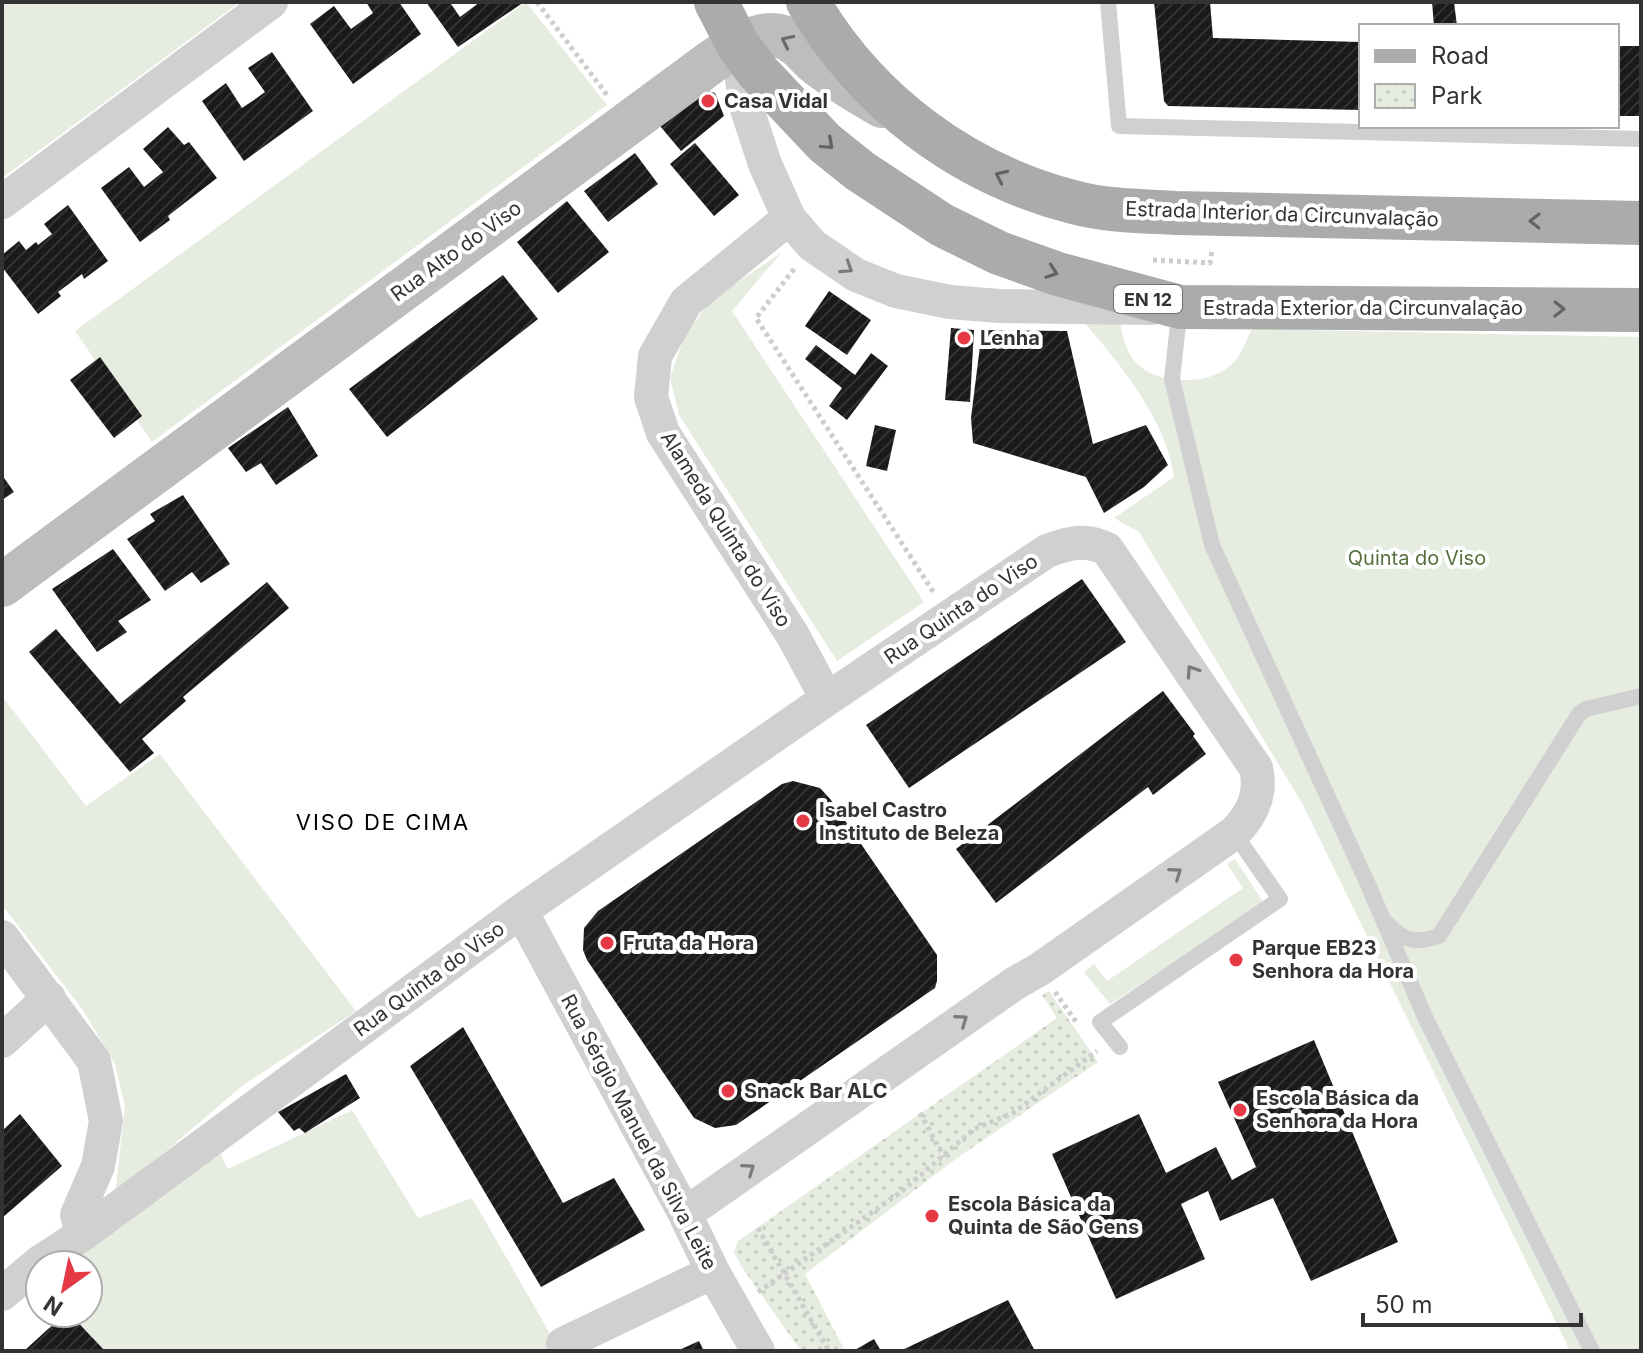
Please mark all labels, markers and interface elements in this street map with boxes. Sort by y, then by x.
legend [1359,24,1619,128]
one-way arrow [781,35,796,51]
text: Road [1431,41,1489,70]
text: Park [1431,81,1482,110]
place label: Casa Vidal [724,89,828,113]
marker: Casa Vidal [699,92,717,110]
one-way arrow [818,135,833,149]
one-way arrow [994,170,1009,186]
street label: Rua Alto do Viso [386,196,526,306]
street label: Estrada Interior da Circunvalação [1125,197,1439,231]
one-way arrow [1528,213,1541,230]
one-way arrow [838,259,852,274]
one-way arrow [1044,262,1058,279]
road number: EN 12 [1114,285,1182,313]
street label: Estrada Exterior da Circunvalação [1203,296,1523,320]
one-way arrow [1553,300,1566,318]
place label: Lenha [980,326,1040,350]
marker: Lenha [955,329,973,347]
street label: Alameda Quinta do Viso [656,427,796,631]
park label: Quinta do Viso [1348,546,1486,570]
street label: Rua Quinta do Viso [880,549,1042,669]
one-way arrow [1186,665,1201,680]
place label: Isabel Castro Instituto de Beleza [819,798,999,845]
district label: VISO DE CIMA [296,809,470,835]
marker: Isabel Castro Instituto de Beleza [794,812,812,830]
one-way arrow [1168,868,1182,883]
street label: Rua Quinta do Viso [349,916,509,1042]
place label: Fruta da Hora [623,931,754,955]
marker: Fruta da Hora [598,934,616,952]
place label: Parque EB23 Senhora da Hora [1252,936,1414,983]
marker: Parque EB23 Senhora da Hora [1227,951,1245,969]
street label: Rua Sérgio Manuel da Silva Leite [556,990,722,1274]
one-way arrow [954,1015,968,1030]
place label: Snack Bar ALC [744,1079,887,1103]
marker: Snack Bar ALC [719,1082,737,1100]
place label: Escola Básica da Senhora da Hora [1256,1086,1419,1133]
marker: Escola Básica da Senhora da Hora [1231,1101,1249,1119]
one-way arrow [740,1164,754,1179]
place label: Escola Básica da Quinta de São Gens [948,1192,1139,1239]
marker: Escola Básica da Quinta de São Gens [923,1207,941,1225]
north arrow [24,1249,104,1329]
scale bar [1363,1277,1581,1327]
text: N [39,1290,67,1321]
text: 50 m [1375,1290,1433,1319]

